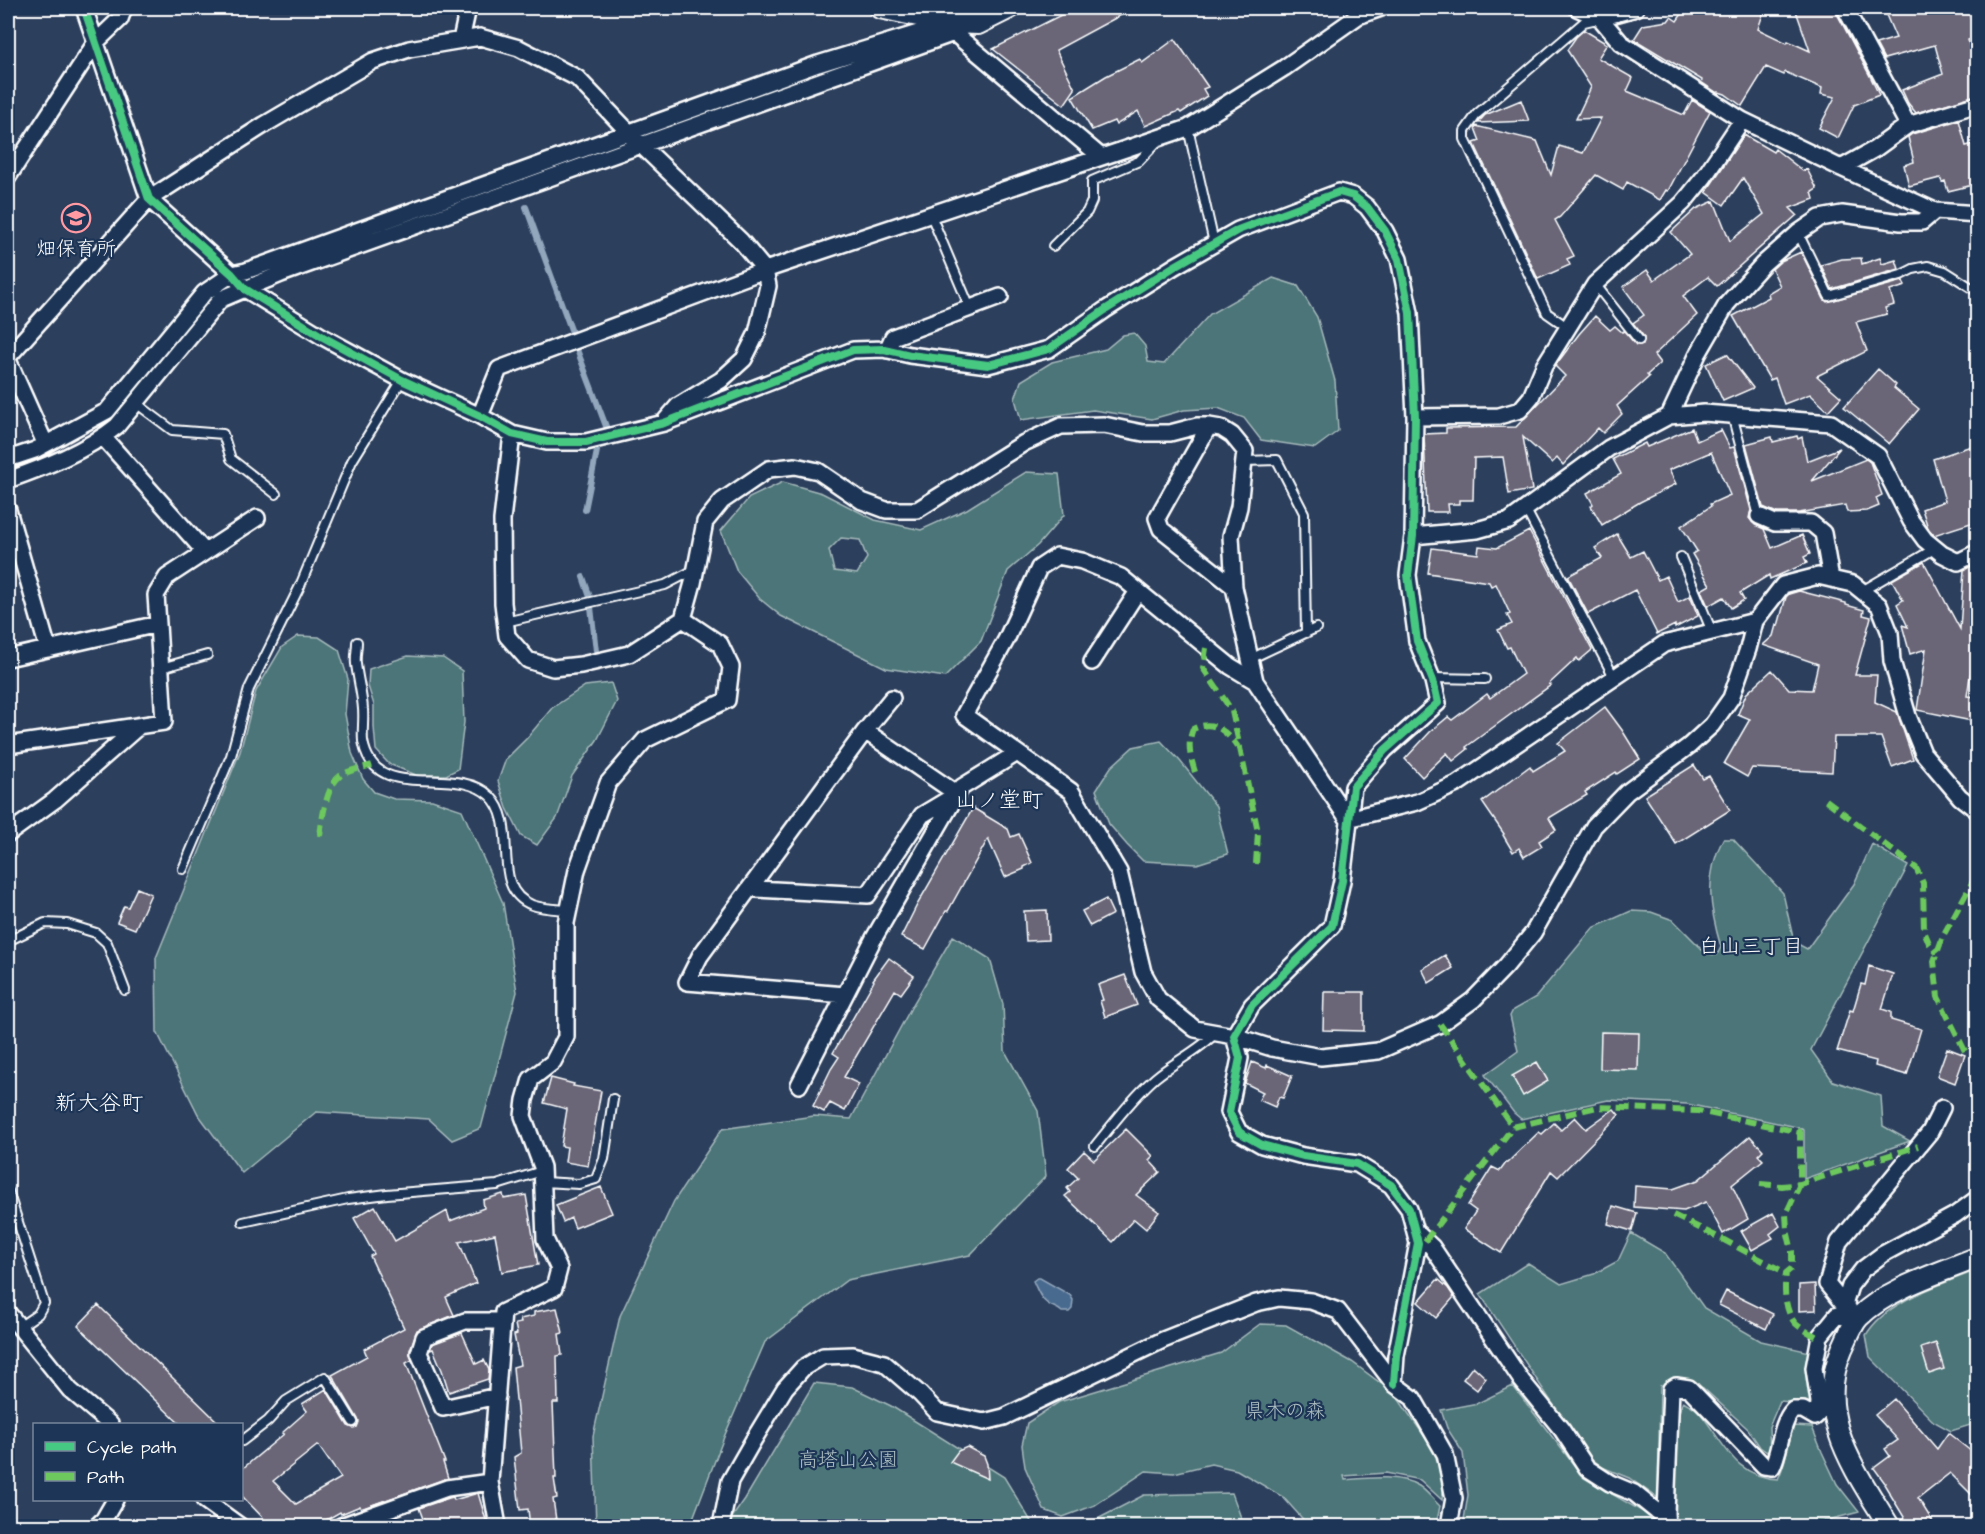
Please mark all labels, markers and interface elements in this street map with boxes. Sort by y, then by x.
school or university icon: 畑保育所 [60,202,92,234]
place label: 畑保育所 [36,235,116,263]
district label: 山ノ堂町 [955,785,1043,816]
district label: 白山三丁目 [1699,932,1804,961]
district label: 新大谷町 [55,1088,143,1119]
park label: 県木の森 [1245,1397,1325,1425]
legend [33,1423,243,1501]
text: Cycle path [87,1435,176,1461]
park label: 高塔山公園 [798,1446,898,1474]
text: Path [87,1465,124,1490]

